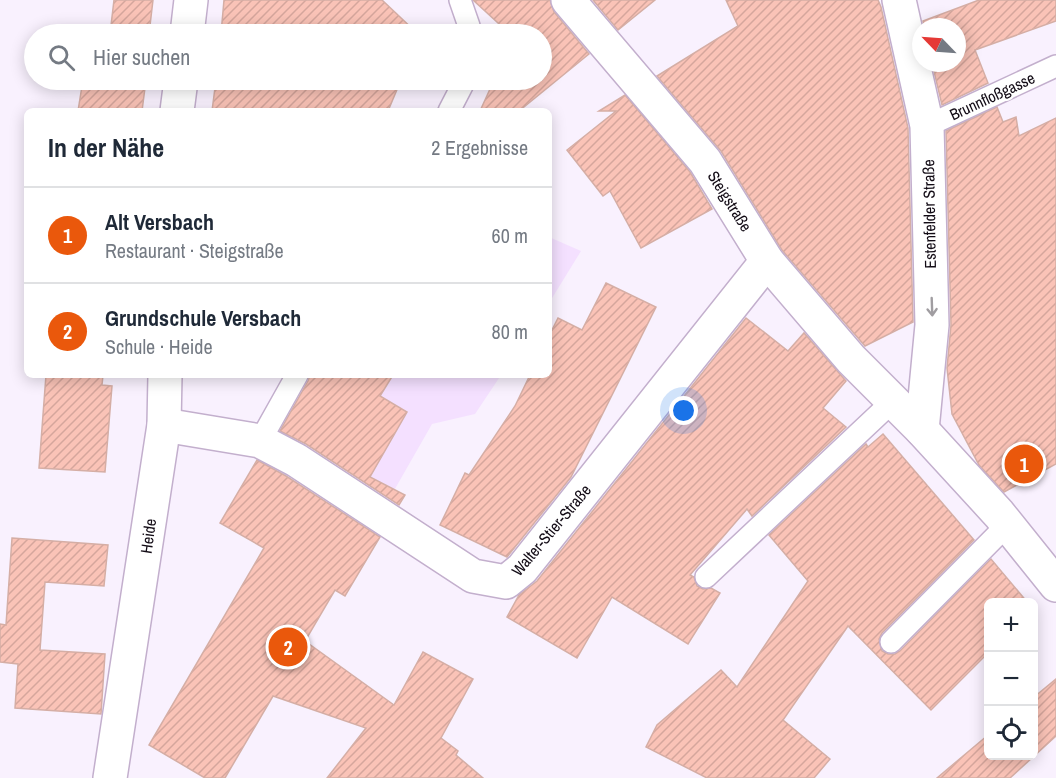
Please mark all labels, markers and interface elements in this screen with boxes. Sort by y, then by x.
north arrow [912,18,966,72]
search box [24,24,552,90]
icon: search [45,41,78,74]
text: Hier suchen [93,42,190,72]
street label: Brunnfloßgasse [946,67,1038,125]
text: In der Nähe [48,130,164,165]
text: 2 Ergebnisse [431,134,528,161]
street label: Estenfelder Straße [917,159,941,269]
street label: Steigstraße [703,166,757,236]
text: Alt Versbach [105,207,214,237]
text: 1 [63,222,72,249]
text: 60 m [492,222,528,249]
text: Restaurant · Steigstraße [105,237,284,264]
one-way arrow [926,297,938,317]
text: Grundschule Versbach [105,303,301,333]
text: 2 [63,318,72,345]
text: 80 m [492,318,528,345]
text: Schule · Heide [105,333,213,360]
your location [669,396,698,425]
pin: 1 [1004,442,1044,486]
street label: Walter-Stier-Straße [506,480,596,580]
street label: Heide [135,517,161,555]
map controls [984,598,1038,760]
button: + [984,598,1038,652]
pin: 2 [268,624,308,670]
button: − [984,652,1038,706]
button: locate [984,706,1038,760]

